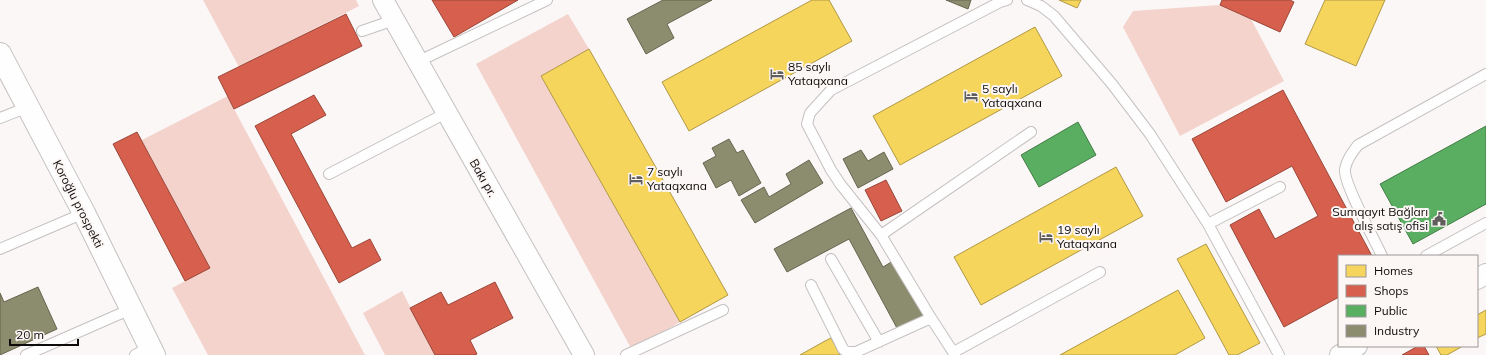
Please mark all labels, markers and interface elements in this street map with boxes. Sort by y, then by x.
place label: 85 saylı Yataqxana [787,59,848,88]
hotel icon: 85 saylı Yataqxana [769,66,785,82]
place label: 5 saylı Yataqxana [981,81,1042,110]
hotel icon: 5 saylı Yataqxana [963,88,979,104]
street label: Bakı pr. [467,156,500,200]
street label: Koroğlu prospekti [50,157,107,250]
place label: 7 saylı Yataqxana [646,164,707,193]
hotel icon: 7 saylı Yataqxana [628,171,644,187]
place label: Sumqayıt Bağları alış satış ofisi [1332,204,1428,233]
public building icon: Sumqayıt Bağları alış satış ofisi [1431,211,1447,227]
place label: 19 saylı Yataqxana [1056,222,1117,251]
hotel icon: 19 saylı Yataqxana [1038,229,1054,245]
legend [1338,255,1478,347]
text: Homes [1374,263,1413,278]
text: Shops [1374,283,1409,298]
text: Public [1374,303,1408,318]
scale bar [10,321,78,347]
text: Industry [1374,323,1420,338]
text: 20 m [16,327,44,342]

